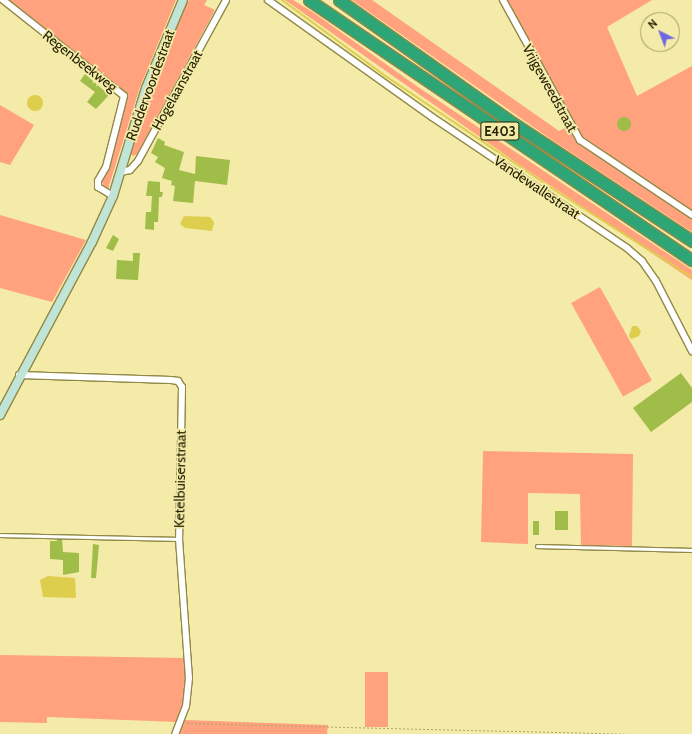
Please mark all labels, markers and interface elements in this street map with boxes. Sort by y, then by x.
north arrow [640,12,680,52]
text: N [645,16,660,32]
street label: Regenbeekweg [39,27,121,95]
street label: Ruddervoordestraat [122,27,178,143]
street label: Vrijgeweedstraat [519,41,581,135]
street label: Hogelaanstraat [148,47,206,133]
road number: E403 [480,120,520,142]
street label: Vandewallestraat [491,152,583,222]
street label: Ketelbuiserstraat [171,430,189,528]

